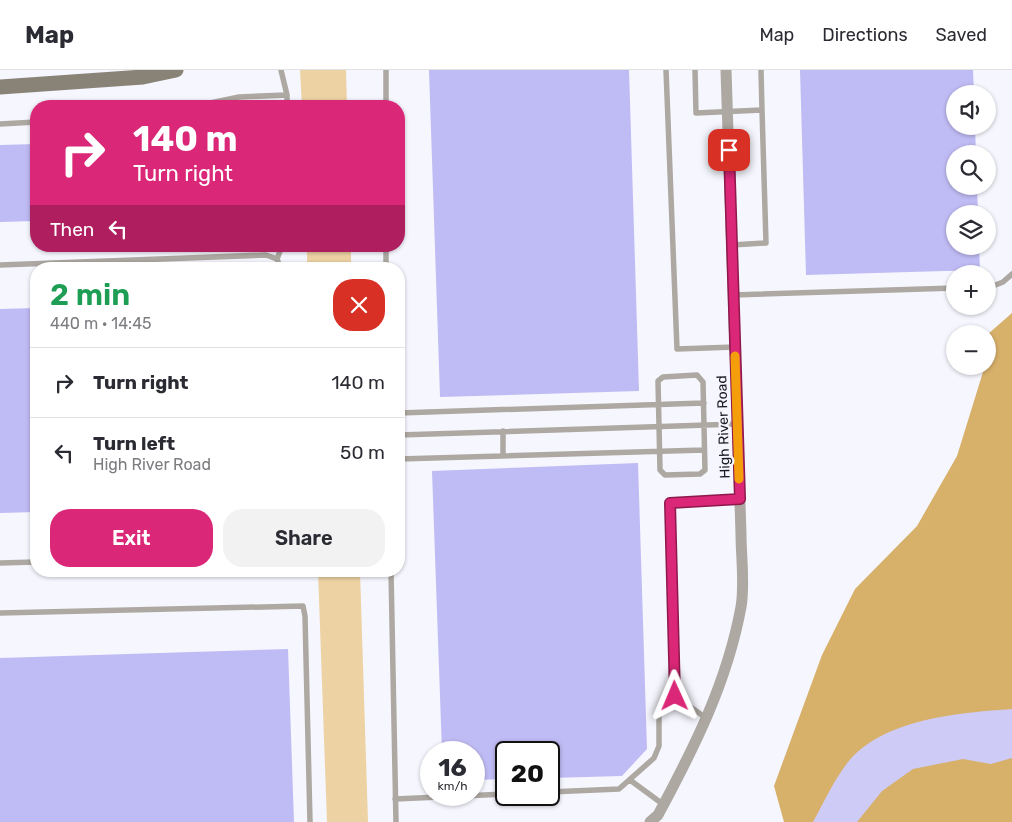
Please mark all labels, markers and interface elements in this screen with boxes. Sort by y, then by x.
text: Map [25,21,74,49]
text: Map [759,24,794,46]
text: Directions [822,24,908,46]
text: Saved [936,24,987,46]
map controls [946,85,996,375]
button: sound [946,85,996,135]
text: 140 m [133,118,238,160]
icon: right [50,120,115,185]
pin [708,129,750,171]
icon: arrive [715,136,743,164]
button: search [946,145,996,195]
text: Turn right [133,160,233,187]
button: layers [946,205,996,255]
icon: left [104,215,132,243]
text: Then [50,218,94,241]
button: + [946,265,996,315]
text: 2 min [50,277,130,313]
button: close [333,279,385,331]
text: 440 m · 14:45 [50,314,152,333]
button: − [946,325,996,375]
icon: right [50,369,78,397]
text: Turn right [93,371,188,394]
text: 140 m [331,371,385,394]
street label: High River Road [713,375,734,479]
text: Turn left [93,432,175,455]
icon: left [50,439,78,467]
text: 50 m [340,441,385,464]
text: High River Road [93,455,211,474]
button: Exit [50,509,213,567]
button: Share [223,509,385,567]
position arrow [648,669,700,721]
speed limit sign: 20 [495,741,560,806]
text: 16 [438,753,467,782]
text: km/h [438,779,467,793]

